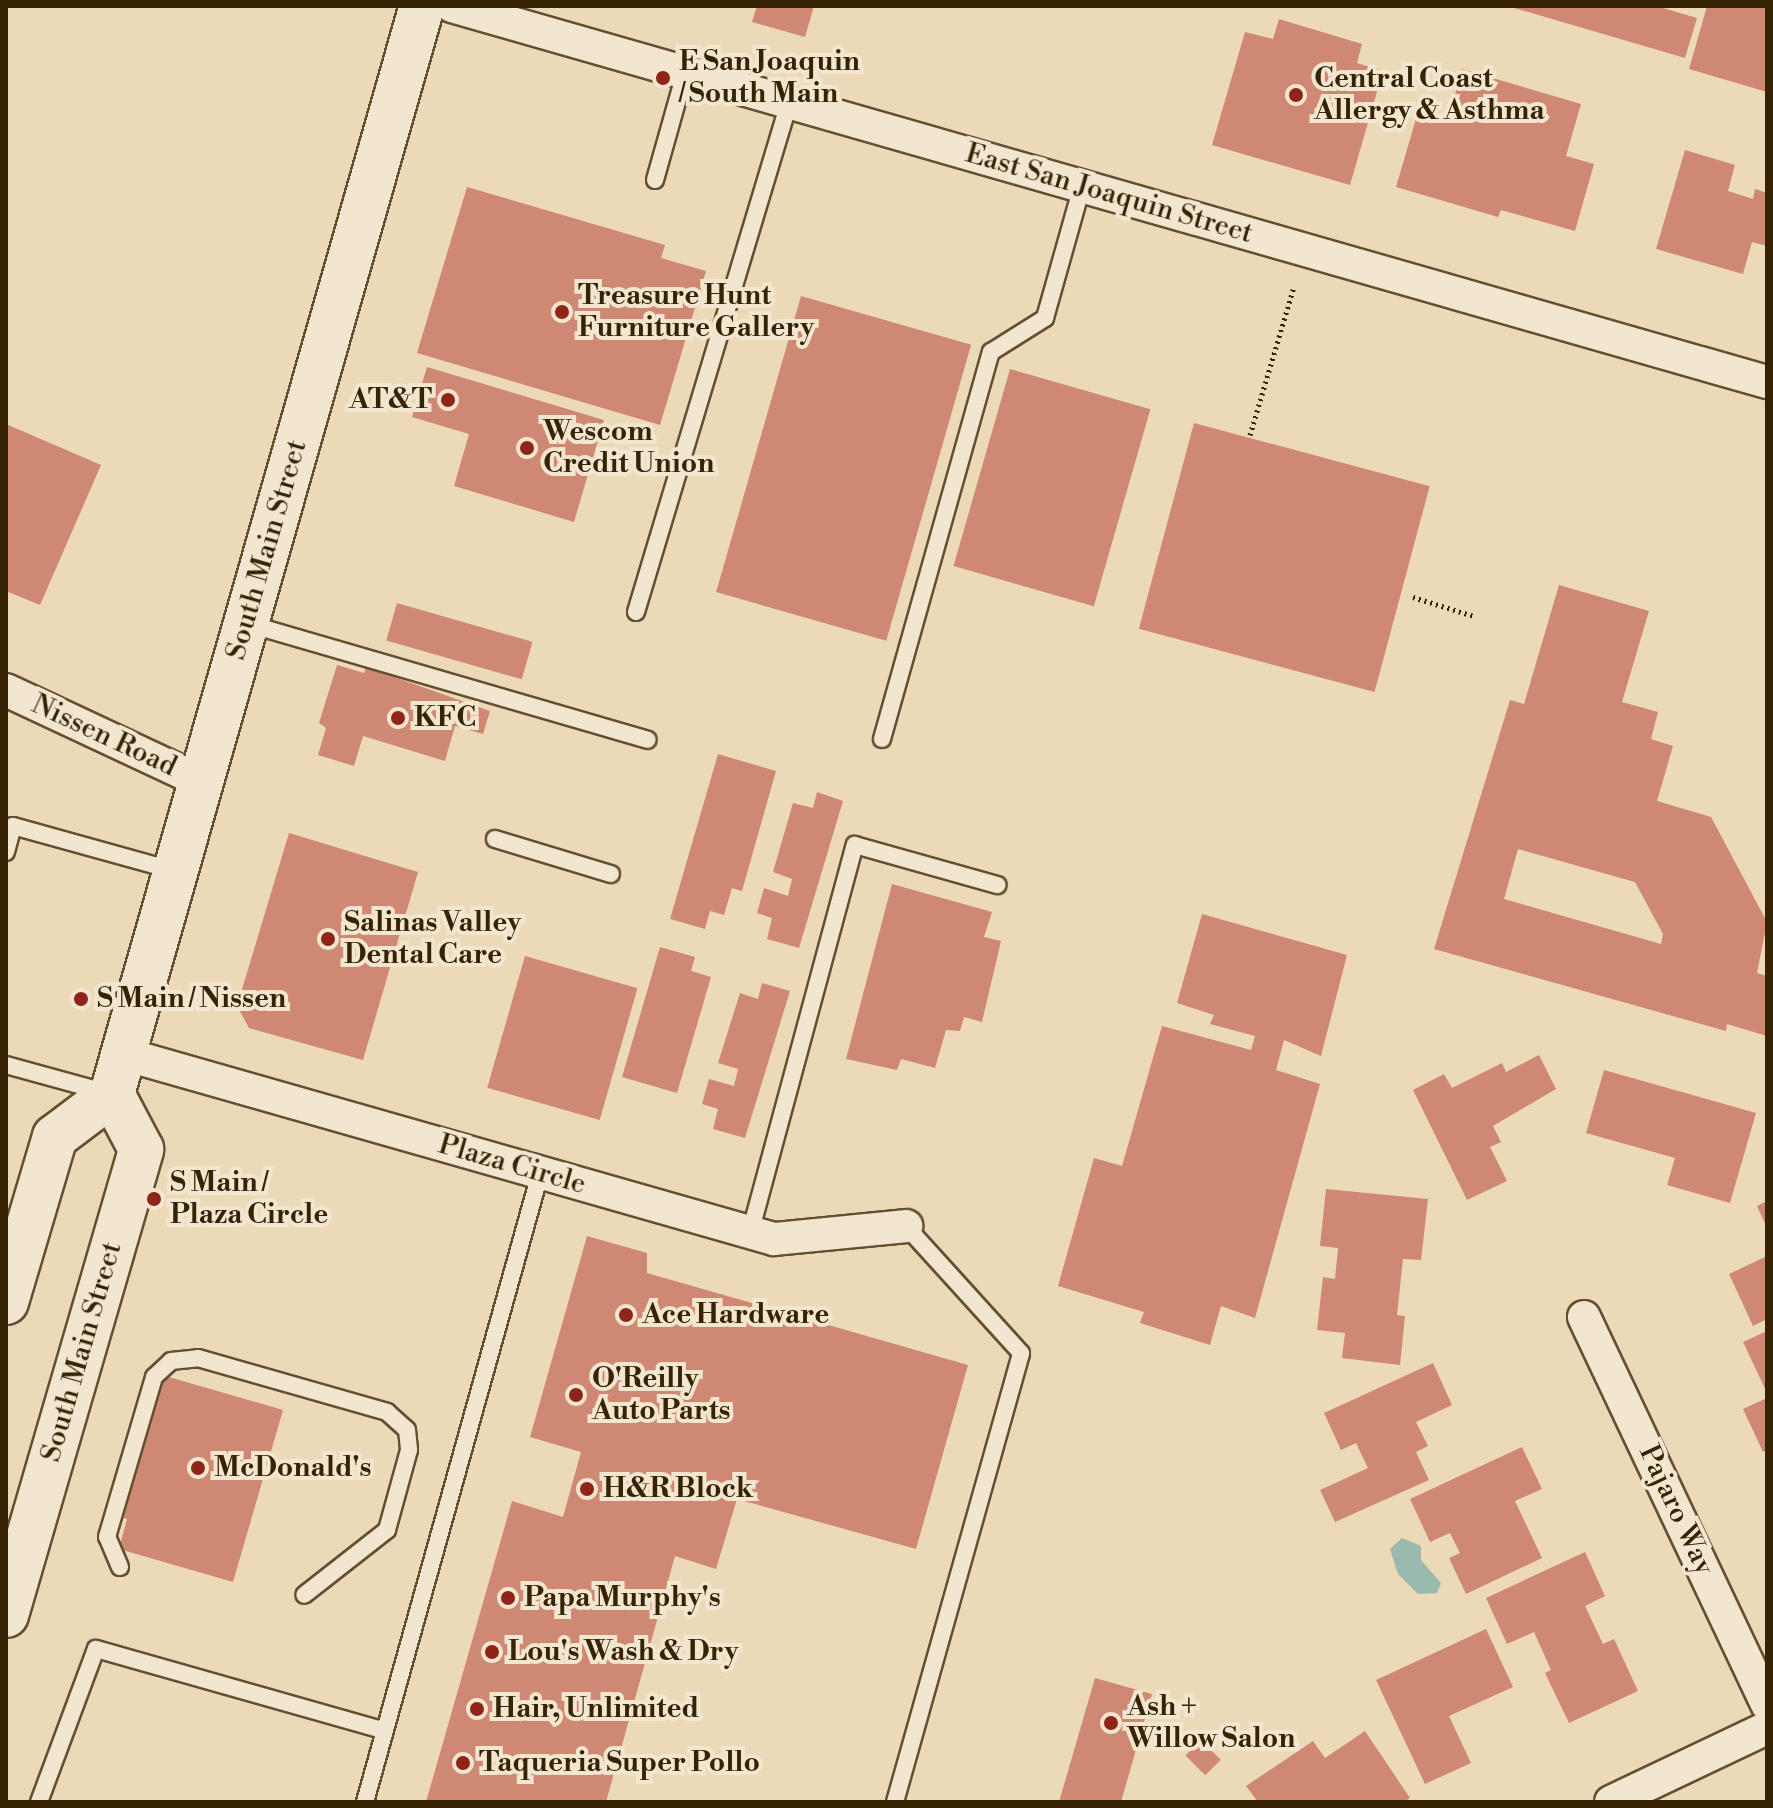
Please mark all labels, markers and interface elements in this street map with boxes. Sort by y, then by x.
place label: E San Joaquin / South Main [679,45,860,111]
place label: Central Coast Allergy & Asthma [1314,62,1545,128]
marker: E San Joaquin / South Main [654,69,672,87]
marker: Central Coast Allergy & Asthma [1285,84,1307,106]
street label: East San Joaquin Street [961,137,1257,251]
place label: Treasure Hunt Furniture Gallery [578,279,814,345]
marker: Treasure Hunt Furniture Gallery [553,303,571,321]
place label: AT&T [349,383,432,417]
marker: AT&T [439,391,457,409]
place label: Wescom Credit Union [543,415,714,481]
street label: South Main Street [220,436,314,664]
marker: Wescom Credit Union [518,439,536,457]
street label: Nissen Road [26,688,182,784]
place label: KFC [414,701,476,735]
marker: KFC [389,709,407,727]
place label: Salinas Valley Dental Care [344,906,521,972]
marker: Salinas Valley Dental Care [319,930,337,948]
place label: S Main / Nissen [97,982,286,1016]
marker: S Main / Nissen [72,990,90,1008]
street label: Plaza Circle [435,1128,589,1202]
place label: S Main / Plaza Circle [170,1166,328,1232]
marker: S Main / Plaza Circle [145,1190,163,1208]
street label: South Main Street [35,1238,129,1466]
place label: Ace Hardware [642,1298,829,1332]
marker: Ace Hardware [617,1306,635,1324]
place label: O'Reilly Auto Parts [592,1362,731,1428]
marker: O'Reilly Auto Parts [567,1386,585,1404]
street label: Pajaro Way [1631,1440,1721,1580]
place label: McDonald's [214,1451,371,1485]
marker: McDonald's [189,1459,207,1477]
place label: H&R Block [603,1472,753,1506]
marker: H&R Block [578,1480,596,1498]
place label: Papa Murphy's [524,1581,721,1615]
marker: Papa Murphy's [499,1589,517,1607]
place label: Lou's Wash & Dry [508,1635,739,1669]
marker: Lou's Wash & Dry [483,1643,501,1661]
place label: Ash + Willow Salon [1127,1690,1295,1756]
place label: Hair, Unlimited [493,1692,699,1726]
marker: Hair, Unlimited [468,1700,486,1718]
marker: Ash + Willow Salon [1102,1714,1120,1732]
place label: Taqueria Super Pollo [479,1746,760,1780]
marker: Taqueria Super Pollo [454,1754,472,1772]

